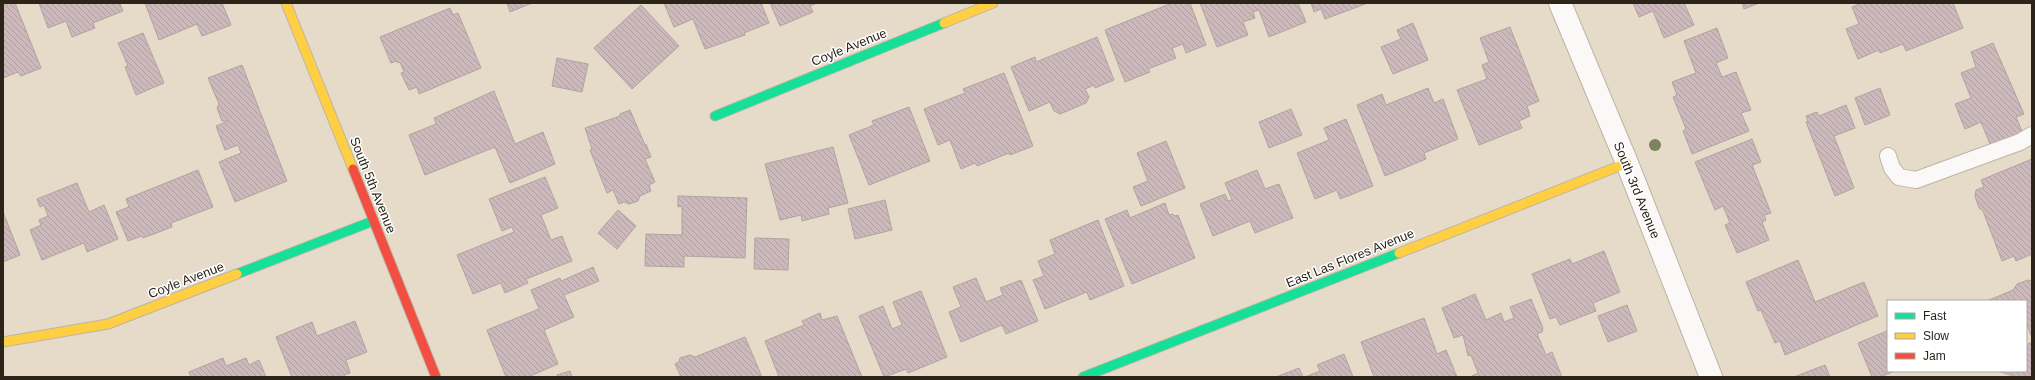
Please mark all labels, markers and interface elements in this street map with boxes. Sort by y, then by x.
street label: Coyle Avenue [809,25,889,69]
street label: South 5th Avenue [347,135,399,235]
street label: South 3rd Avenue [1611,139,1663,241]
street label: East Las Flores Avenue [1284,225,1416,291]
street label: Coyle Avenue [146,259,226,301]
legend [1887,300,2027,372]
text: Fast [1923,309,1947,323]
text: Slow [1923,329,1949,343]
text: Jam [1923,349,1946,363]

